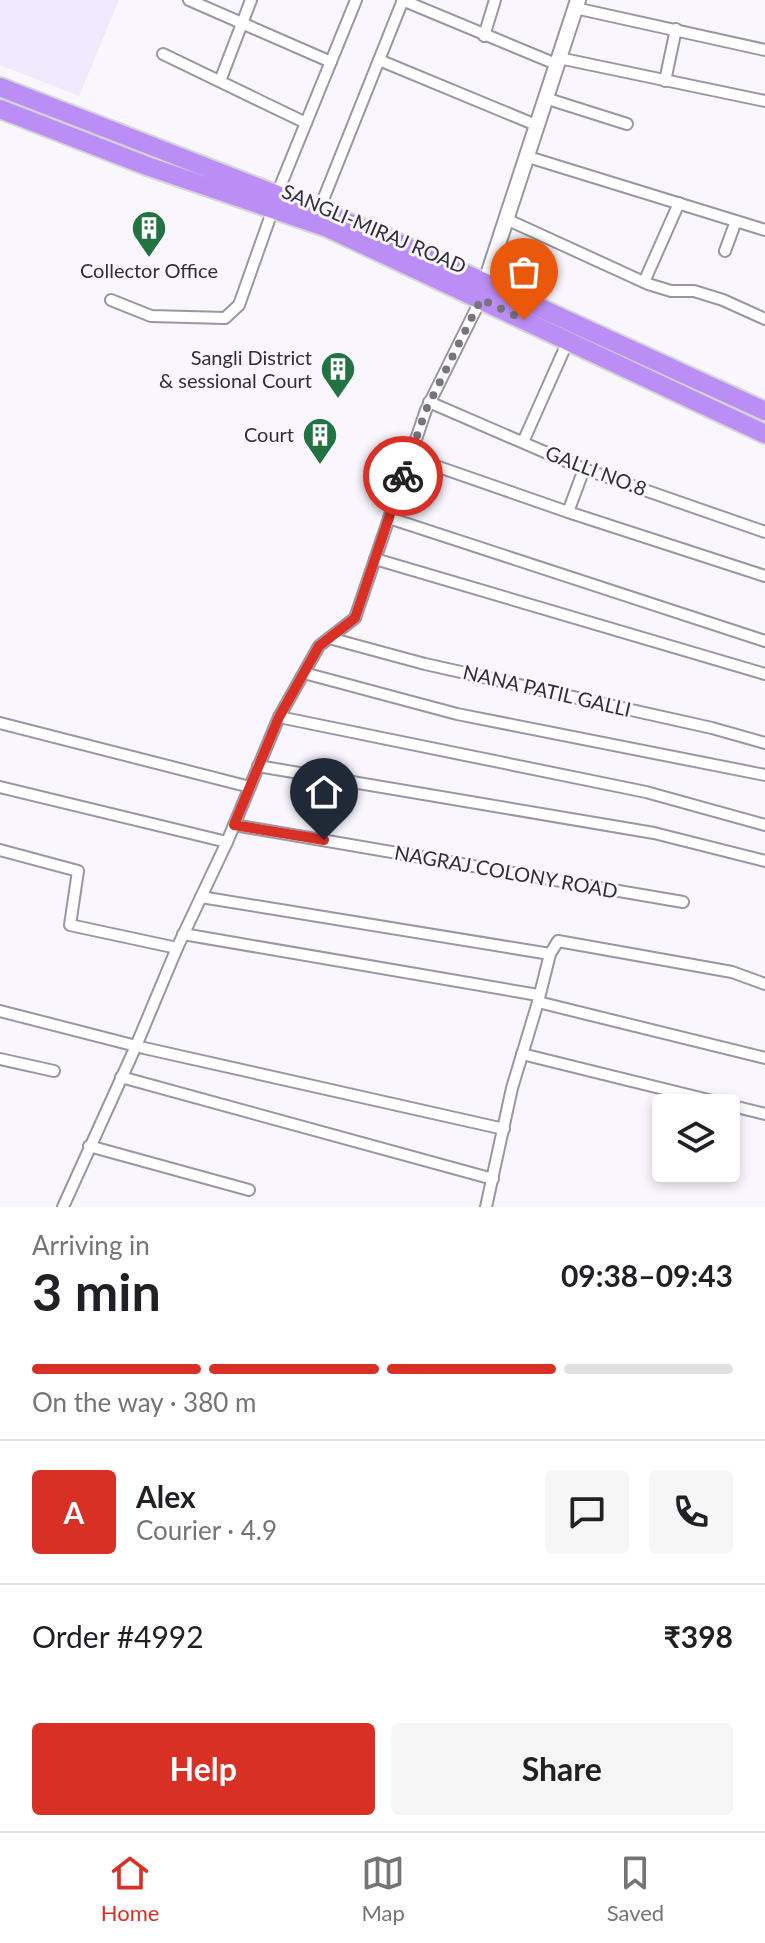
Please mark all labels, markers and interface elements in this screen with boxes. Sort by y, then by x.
street label: SANGLI-MIRAJ ROAD [279,178,470,278]
building icon: Collector Office [130,209,168,259]
pin [490,238,558,320]
icon: bag [502,250,546,294]
place label: Collector Office [80,258,218,282]
place label: Sangli District & sessional Court [159,345,312,392]
building icon: Sangli District & sessional Court [319,350,357,400]
building icon: Court [301,416,339,466]
place label: Court [244,422,294,446]
courier [363,436,443,516]
street label: GALLI NO.8 [542,440,650,500]
icon: bike [381,454,425,498]
street label: NANA PATIL GALLI [461,659,634,721]
pin [290,758,358,840]
icon: home [302,770,346,814]
street label: NAGRAJ COLONY ROAD [393,840,620,902]
map controls [652,1094,740,1182]
button: layers [652,1094,740,1182]
text: Arriving in [32,1229,150,1261]
text: 09:38–09:43 [561,1257,733,1293]
text: 3 min [32,1260,161,1322]
text: On the way · 380 m [32,1386,256,1418]
button: chat [545,1470,629,1554]
button: phone [649,1470,733,1554]
text: Alex [136,1478,196,1514]
text: A [64,1494,84,1530]
text: Courier · 4.9 [136,1514,277,1546]
text: Order #4992 [32,1618,204,1654]
text: ₹398 [663,1618,733,1654]
button: Help [32,1723,375,1815]
button: Share [391,1723,733,1815]
tab: Home [101,1851,159,1926]
tab: Map [361,1851,405,1926]
tab: Saved [607,1851,664,1926]

